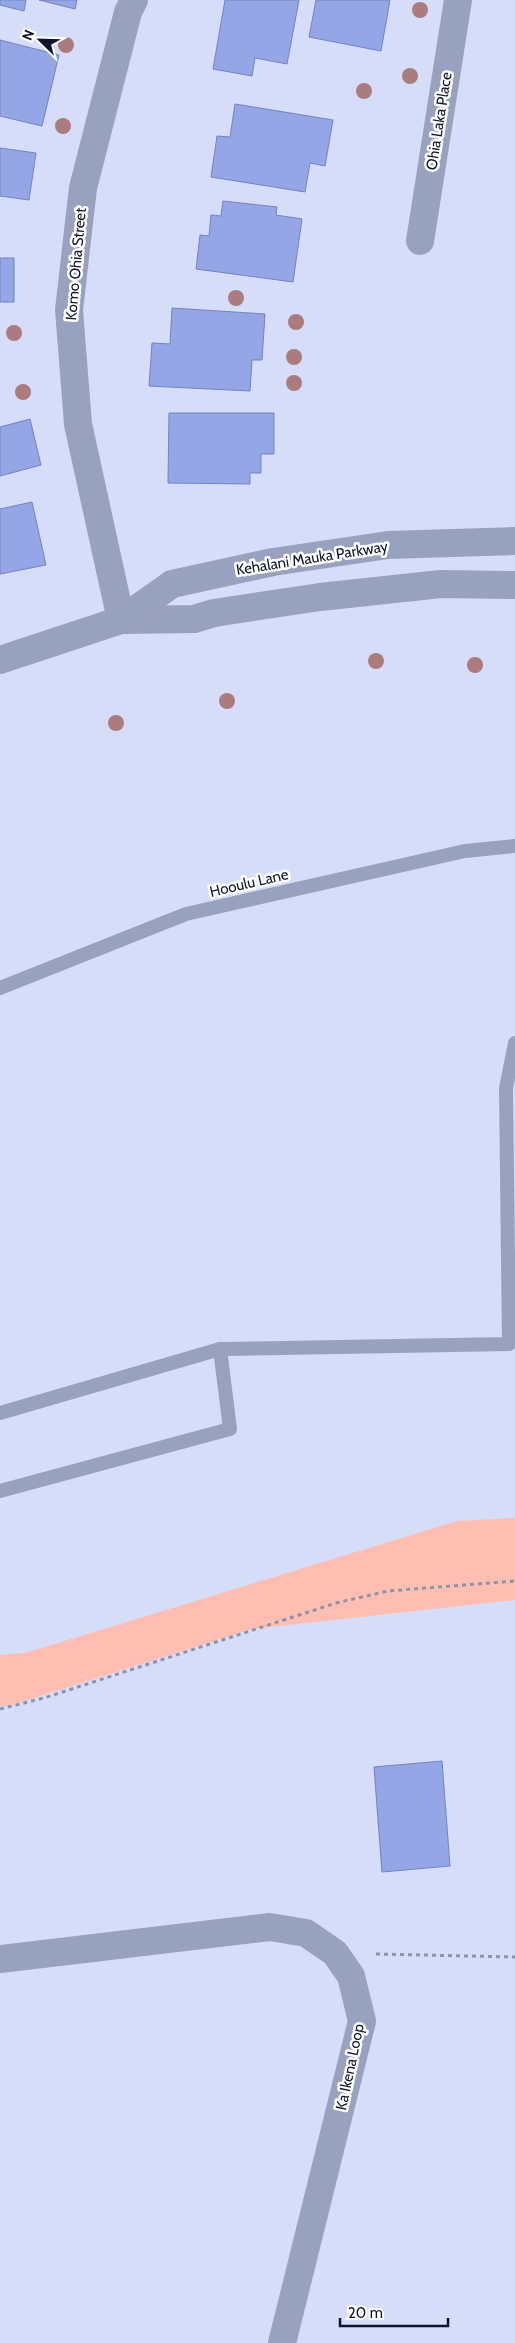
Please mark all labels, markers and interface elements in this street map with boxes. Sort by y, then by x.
north arrow [15,15,65,65]
text: N [18,27,38,43]
street label: Ohia Laka Place [422,70,456,171]
street label: Komo Ohia Street [62,207,90,321]
street label: Kehalani Mauka Parkway [235,537,390,579]
street label: Hooulu Lane [208,865,290,901]
street label: Ka Ikena Loop [332,2022,368,2112]
scale bar [340,2296,448,2328]
text: 20 m [348,2304,383,2322]

